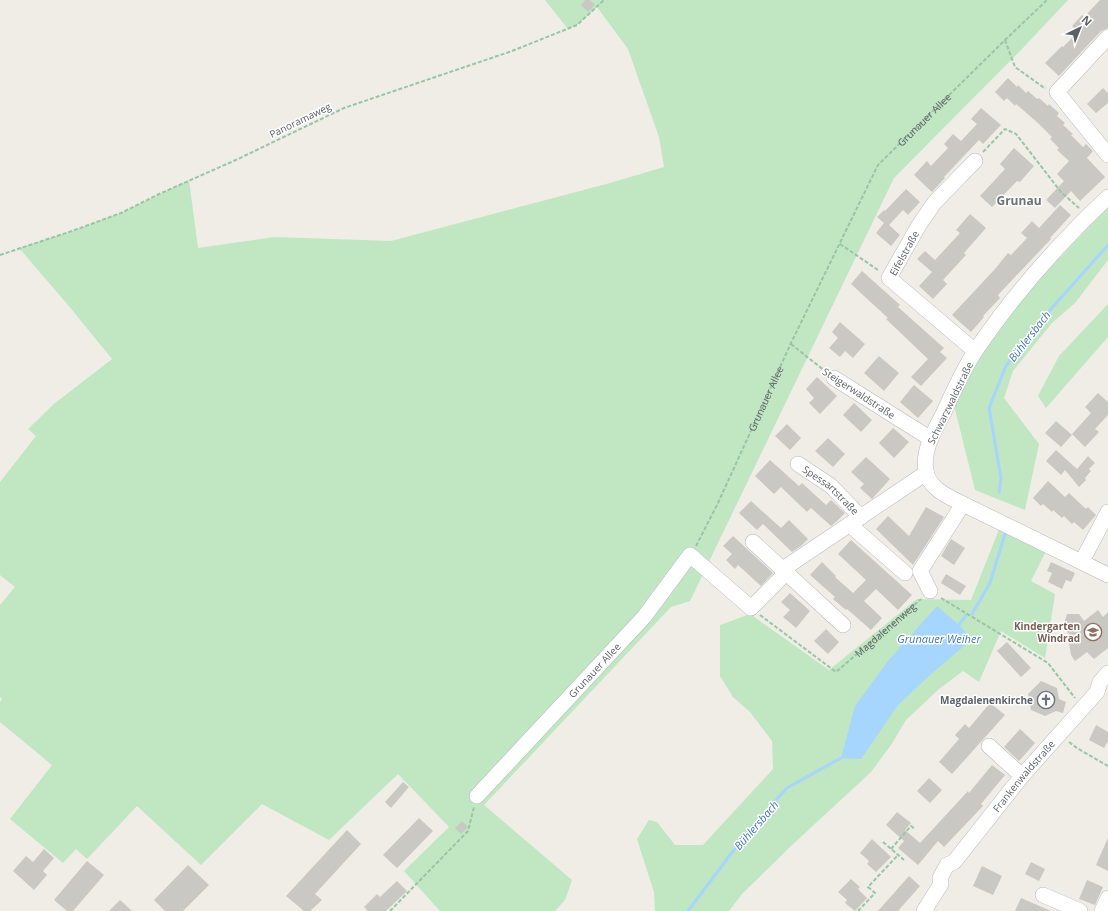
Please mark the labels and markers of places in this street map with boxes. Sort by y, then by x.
place label: Kindergarten Windrad [1014,619,1080,645]
school or university icon: Kindergarten Windrad [1083,622,1103,642]
church icon: Magdalenenkirche [1036,690,1056,710]
place label: Magdalenenkirche [940,693,1033,707]

